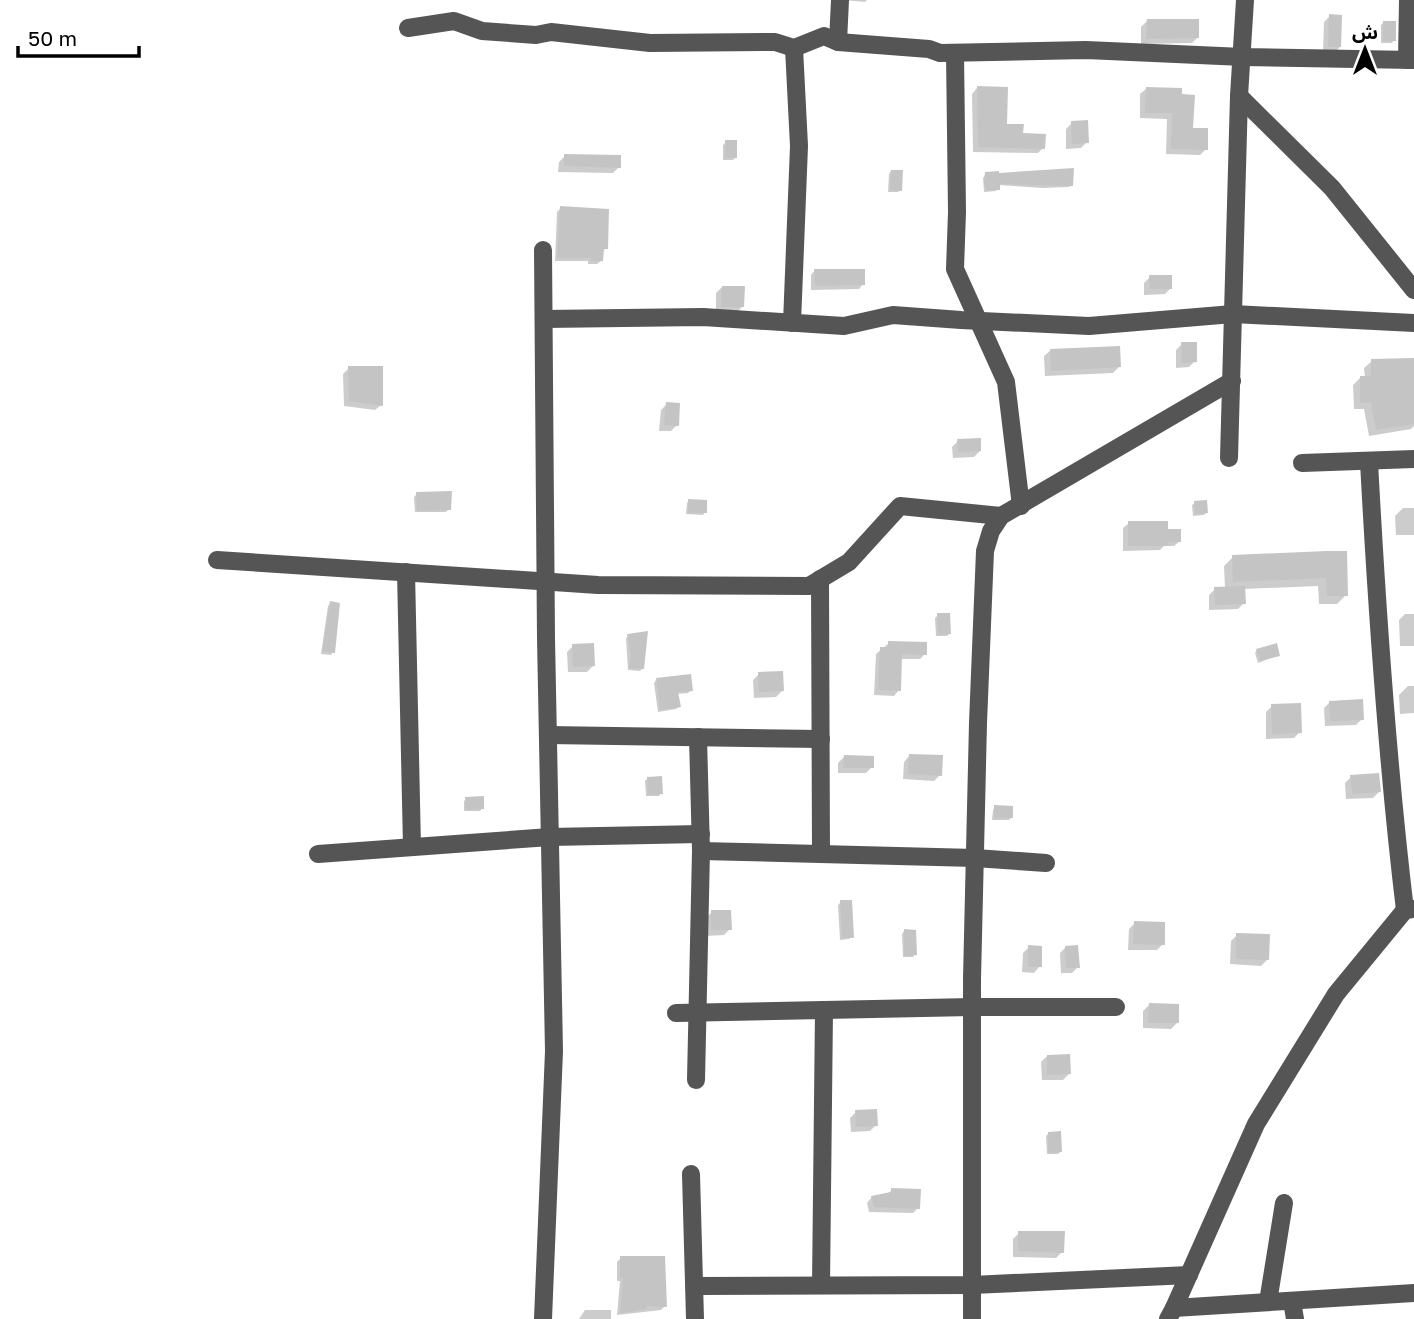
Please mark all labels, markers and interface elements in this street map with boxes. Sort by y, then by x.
scale bar [18,14,138,58]
north arrow [1330,14,1400,84]
text: ش [1352,20,1378,43]
text: 50 m [28,25,77,51]

